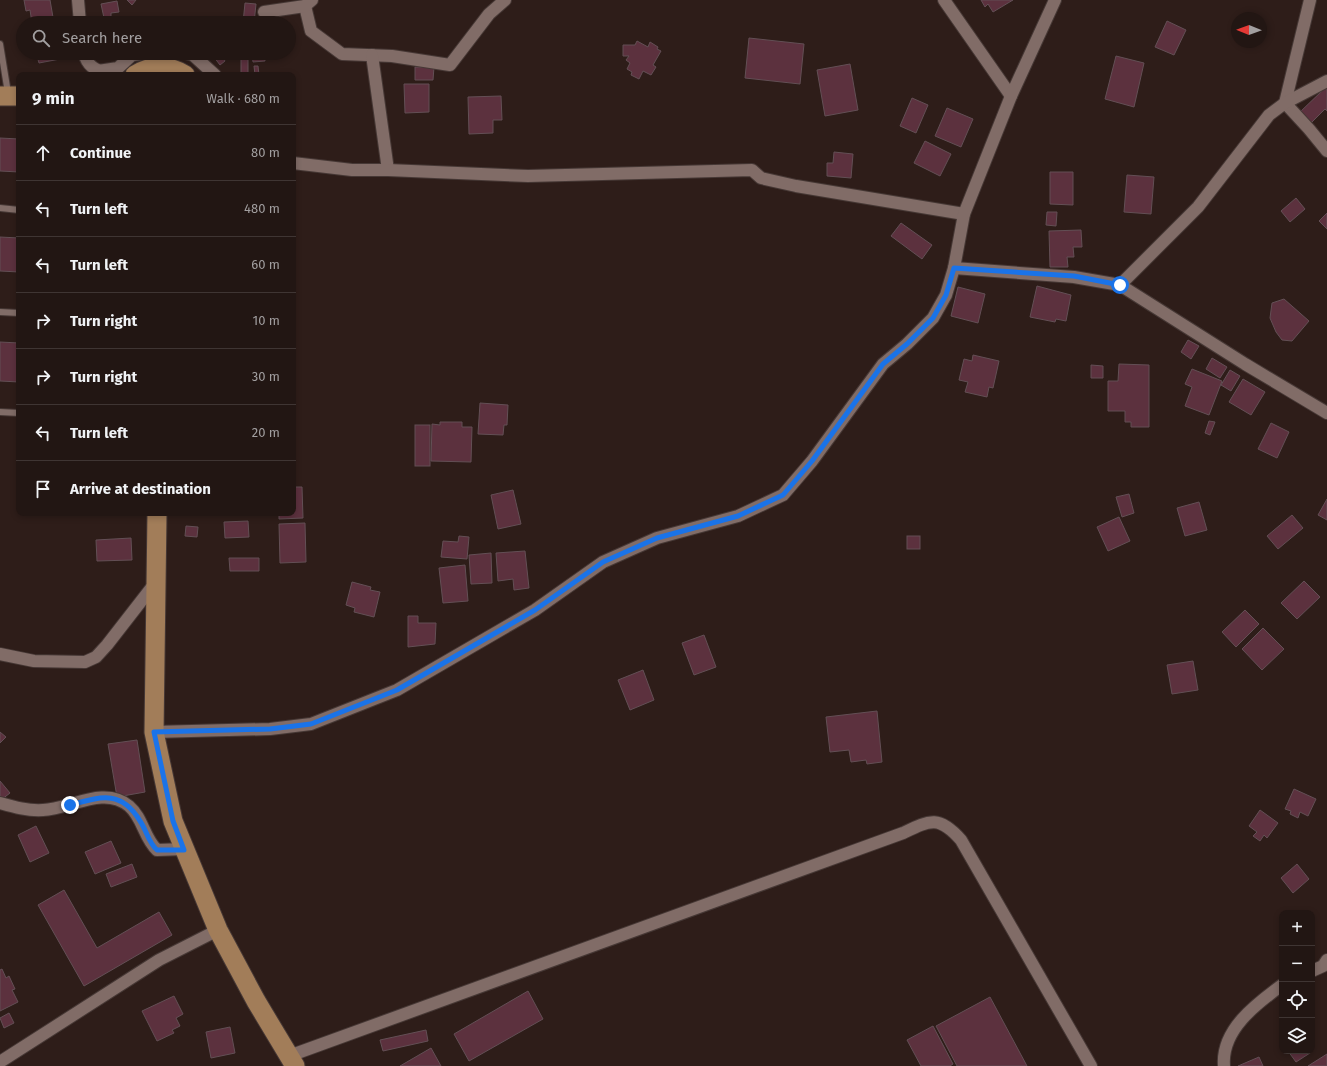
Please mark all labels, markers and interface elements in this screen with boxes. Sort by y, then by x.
north arrow [1231,12,1267,48]
search box [16,16,296,60]
icon: search [30,27,52,49]
text: Search here [62,29,142,47]
text: 9 min [32,88,75,109]
text: Walk · 680 m [206,91,280,106]
icon: ahead [32,142,54,164]
text: Continue [70,144,131,162]
text: 80 m [251,145,280,160]
icon: left [32,198,54,220]
text: Turn left [70,200,128,218]
text: 480 m [244,201,280,216]
icon: left [32,254,54,276]
text: Turn left [70,256,128,274]
text: 60 m [251,257,280,272]
route start [1111,276,1129,294]
icon: right [32,310,54,332]
text: Turn right [70,312,137,330]
text: 10 m [253,313,280,328]
icon: right [32,366,54,388]
text: Turn right [70,368,137,386]
text: 30 m [252,369,280,384]
icon: left [32,422,54,444]
text: Turn left [70,424,128,442]
text: 20 m [252,425,280,440]
icon: arrive [32,478,54,500]
text: Arrive at destination [70,480,211,498]
route end [61,796,79,814]
map controls [1279,910,1315,1054]
button: + [1279,910,1315,946]
button: − [1279,946,1315,982]
button: locate [1279,982,1315,1018]
button: layers [1279,1018,1315,1054]

